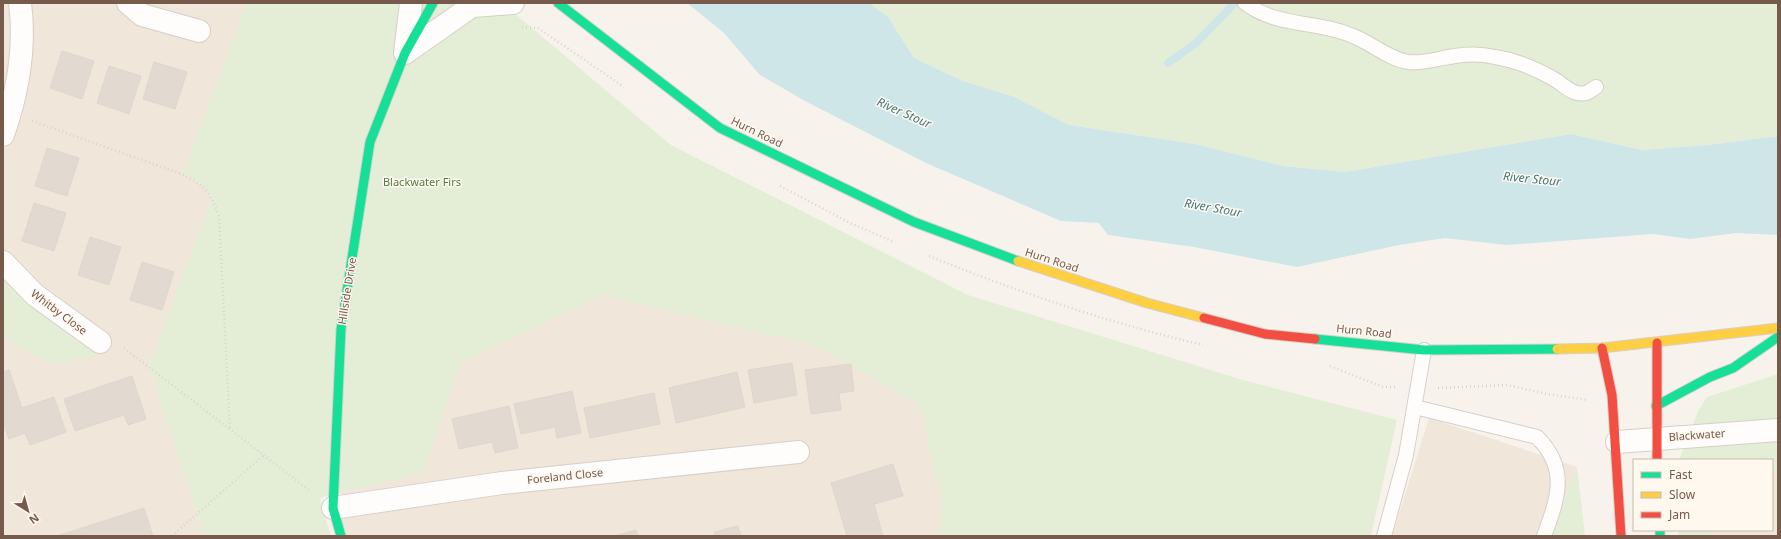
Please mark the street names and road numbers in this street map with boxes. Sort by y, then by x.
street label: Hurn Road [729,113,785,150]
street label: Hurn Road [1023,244,1081,275]
street label: Hillside Drive [334,256,359,326]
street label: Whitby Close [28,286,90,338]
street label: Hurn Road [1336,320,1392,341]
street label: Blackwater [1668,425,1726,444]
street label: Foreland Close [526,464,604,487]

